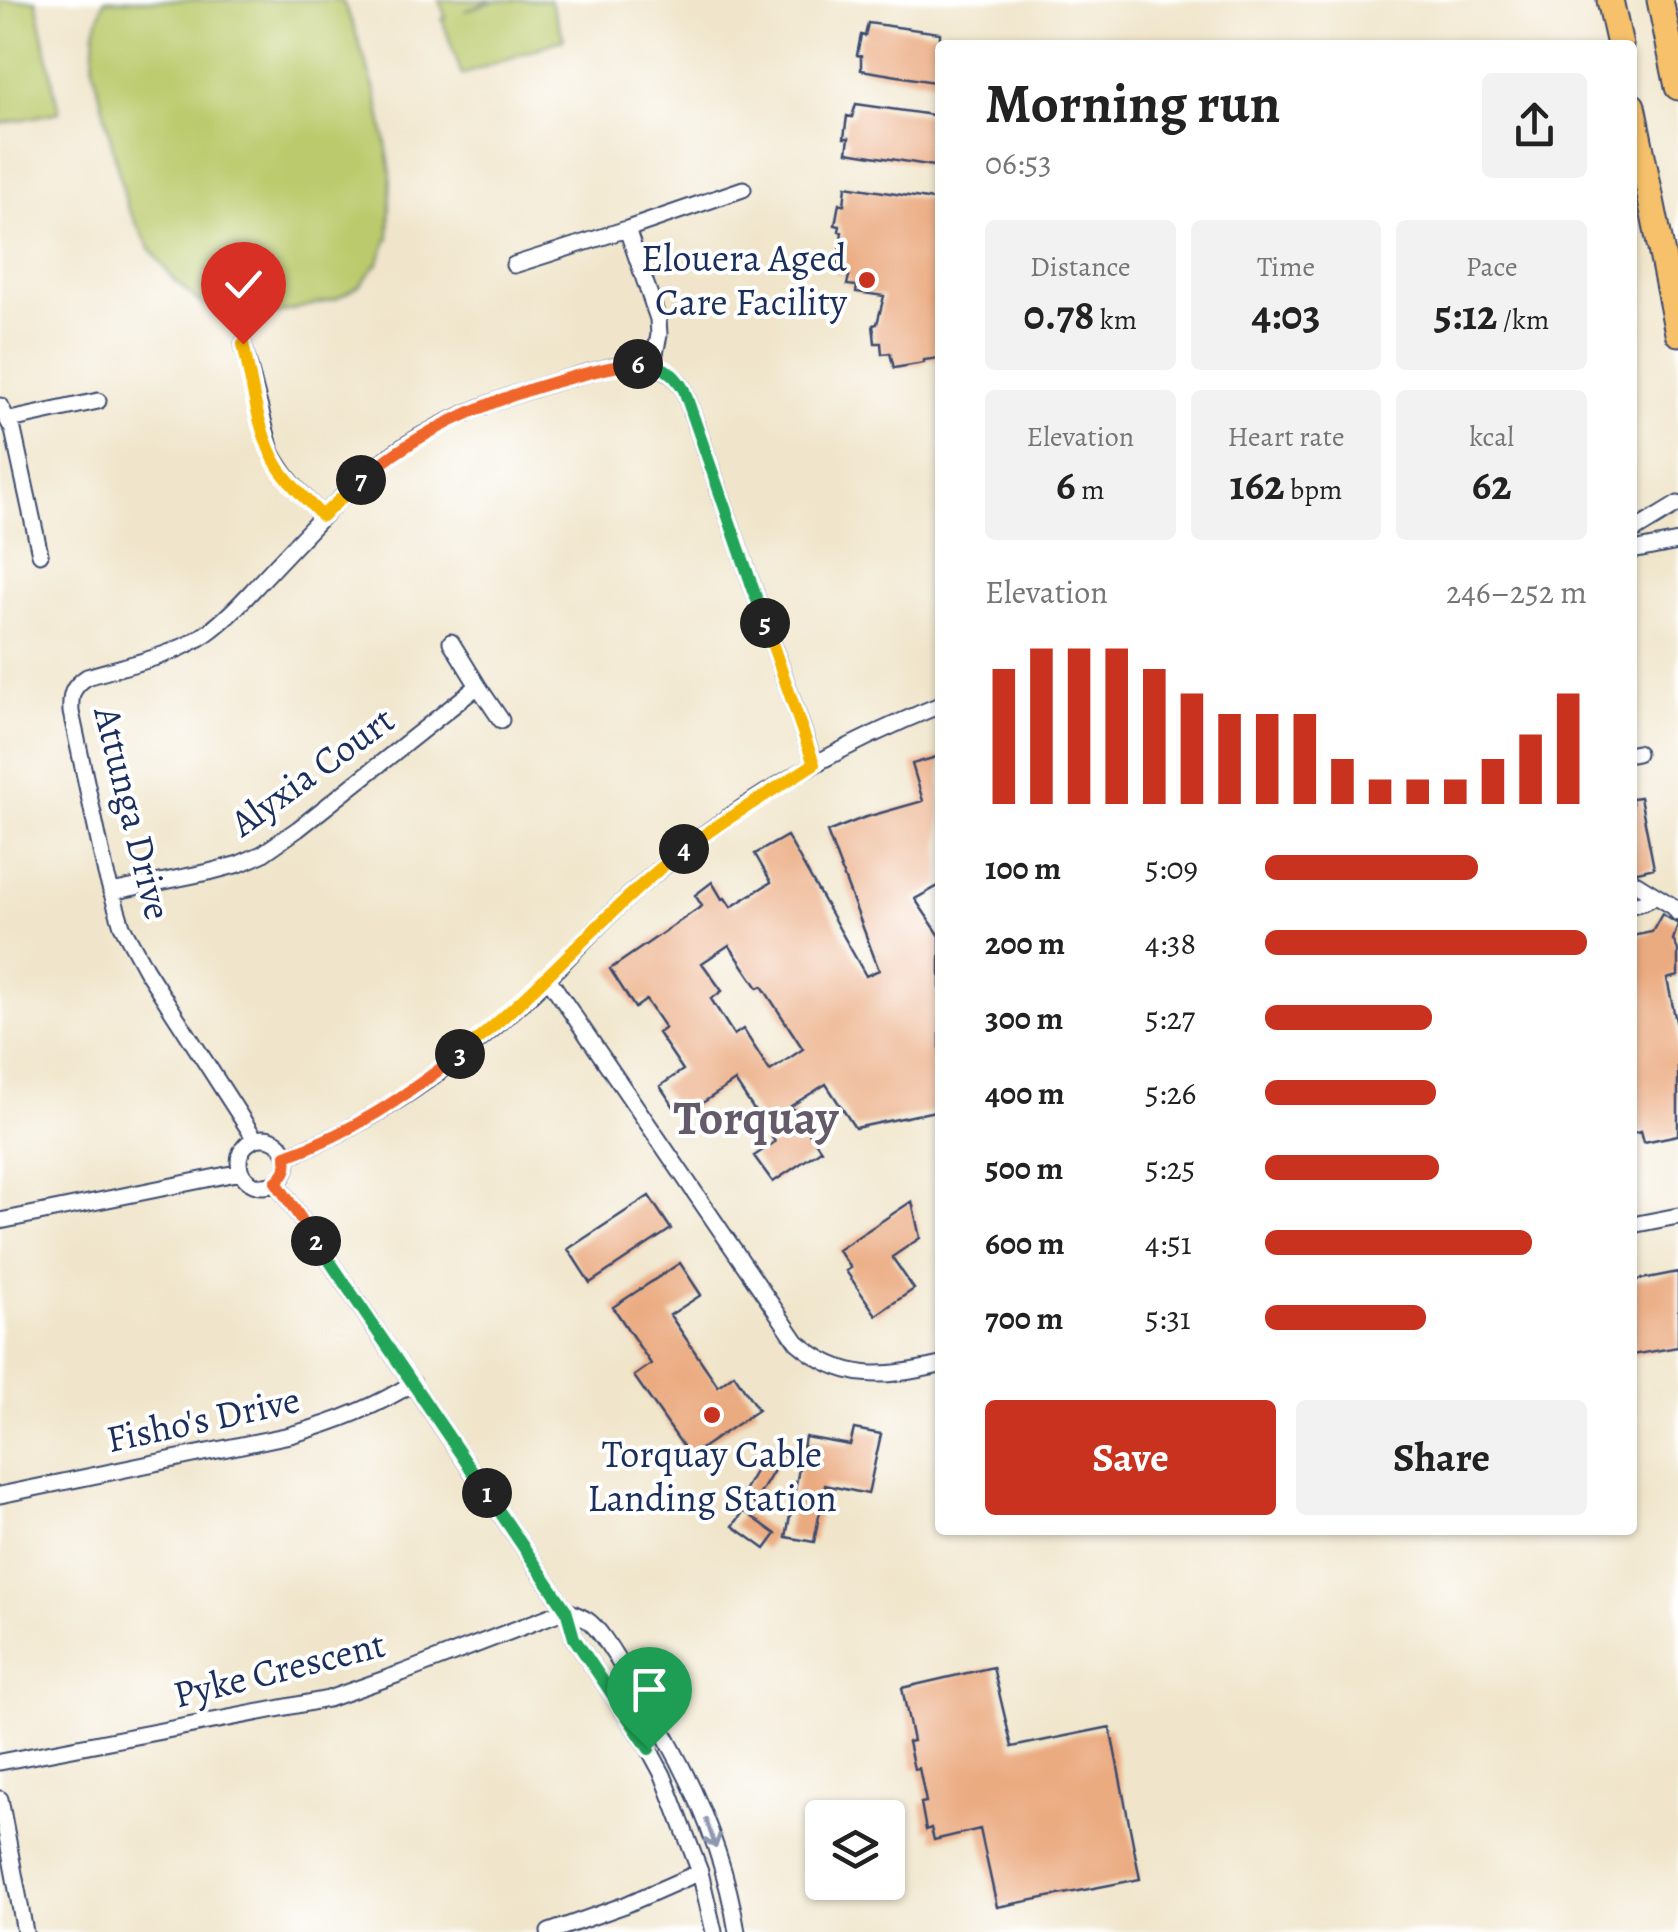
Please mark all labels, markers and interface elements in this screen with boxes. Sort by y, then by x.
text: Morning run [985,66,1280,141]
button: share [1482,73,1587,178]
text: 06:53 [985,141,1052,185]
place label: Elouera Aged Care Facility [641,232,848,328]
pin [201,242,286,345]
text: Distance [1030,248,1131,286]
text: Time [1257,248,1315,286]
text: Pace [1466,248,1518,286]
icon: check [216,257,271,312]
marker: Elouera Aged Care Facility [856,269,878,291]
text: 0.78 [1024,286,1094,343]
text: 4:03 [1252,286,1320,343]
text: 5:12 [1434,286,1497,343]
text: km [1094,301,1137,339]
text: /km [1497,301,1549,339]
pin: 6 [613,339,663,389]
text: 6 [631,345,645,383]
text: Elevation [1027,418,1134,456]
text: Heart rate [1228,418,1344,456]
text: kcal [1469,418,1514,456]
pin: 7 [336,455,386,505]
text: 6 [1056,456,1076,513]
text: 162 [1230,456,1285,513]
text: 62 [1472,456,1512,513]
text: 7 [355,461,367,499]
text: m [1076,471,1105,509]
text: bpm [1285,471,1342,509]
text: Elevation [985,570,1108,614]
text: 246–252 m [1446,570,1587,614]
pin: 5 [740,598,790,648]
text: 5 [759,604,771,642]
street label: Alyxia Court [219,694,405,849]
street label: Attunga Drive [81,700,185,925]
pin: 4 [659,824,709,874]
text: 4 [677,830,691,868]
text: 100 m [985,846,1061,890]
text: 5:09 [1145,846,1198,890]
text: 200 m [985,921,1065,965]
text: 4:38 [1145,921,1196,965]
text: 300 m [985,996,1063,1040]
text: 5:27 [1145,996,1195,1040]
pin: 3 [435,1029,485,1079]
text: 3 [454,1035,466,1073]
text: 400 m [985,1071,1065,1115]
text: 5:26 [1145,1071,1196,1115]
district label: Torquay [674,1085,839,1151]
text: 500 m [985,1146,1063,1190]
text: 5:25 [1145,1146,1195,1190]
pin: 2 [291,1216,341,1266]
text: 600 m [985,1221,1065,1265]
text: 4:51 [1145,1221,1192,1265]
text: 2 [309,1222,323,1260]
text: 700 m [985,1296,1063,1340]
text: 5:31 [1145,1296,1191,1340]
street label: Fisho's Drive [102,1373,304,1465]
button: Save [985,1400,1276,1515]
button: Share [1296,1400,1587,1515]
marker: Torquay Cable Landing Station [701,1404,723,1426]
place label: Torquay Cable Landing Station [587,1428,837,1524]
pin: 1 [462,1468,512,1518]
text: 1 [482,1474,492,1512]
street label: Pyke Crescent [168,1618,390,1720]
pin [607,1647,692,1750]
icon: arrive [622,1662,677,1717]
map controls [805,1800,905,1900]
button: layers [805,1800,905,1900]
one-way arrow [704,1817,722,1849]

